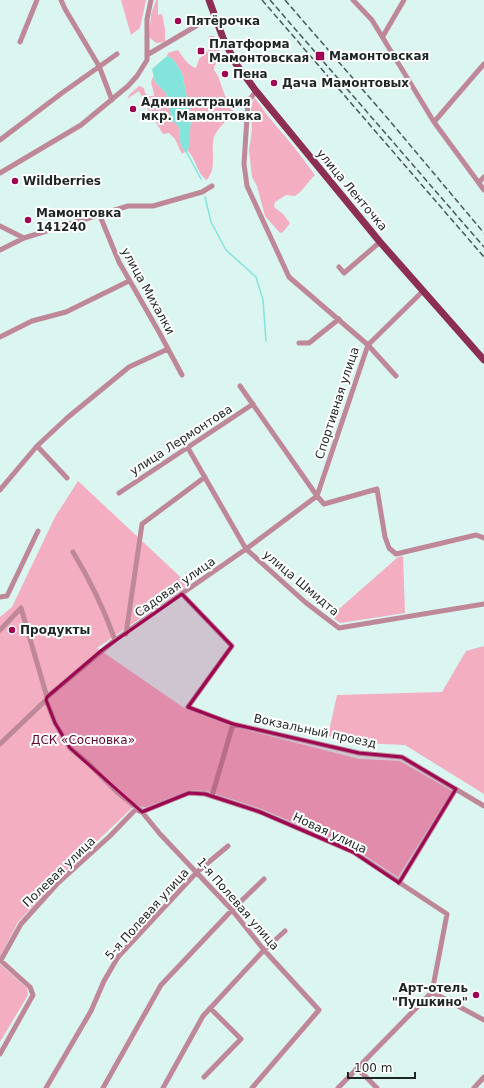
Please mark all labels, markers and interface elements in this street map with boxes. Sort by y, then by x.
place label: Пятёрочка [186,14,260,28]
marker: Пятёрочка [173,16,183,26]
place label: Платформа Мамонтовская [209,37,309,65]
marker: Платформа Мамонтовская [196,46,206,56]
place label: Мамонтовская [329,49,429,63]
marker: Мамонтовская [314,50,326,62]
place label: Пена [233,67,268,81]
marker: Пена [220,69,230,79]
place label: Дача Мамонтовых [282,76,409,90]
marker: Дача Мамонтовых [269,78,279,88]
place label: Администрация мкр. Мамонтовка [141,95,262,123]
marker: Администрация мкр. Мамонтовка [128,104,138,114]
street label: улица Ленточка [314,146,390,234]
place label: Wildberries [23,174,101,188]
marker: Wildberries [10,176,20,186]
place label: Мамонтовка 141240 [36,206,121,234]
marker: Мамонтовка 141240 [23,215,33,225]
street label: улица Михалки [118,245,178,337]
street label: Спортивная улица [312,345,362,461]
street label: улица Лермонтова [127,402,235,478]
street label: улица Шмидта [260,547,342,619]
street label: Садовая улица [132,554,218,620]
place label: Продукты [20,623,90,637]
marker: Продукты [7,625,17,635]
street label: Вокзальный проезд [252,711,378,751]
park label: ДСК «Сосновка» [31,733,135,747]
street label: Новая улица [291,810,369,856]
street label: Полевая улица [20,834,98,910]
street label: 1-я Полевая улица [194,855,282,953]
street label: 5-я Полевая улица [102,865,192,963]
place label: Арт-отель "Пушкино" [392,981,468,1009]
marker: Арт-отель "Пушкино" [471,990,481,1000]
scale bar [348,1054,415,1080]
text: 100 m [354,1061,392,1075]

